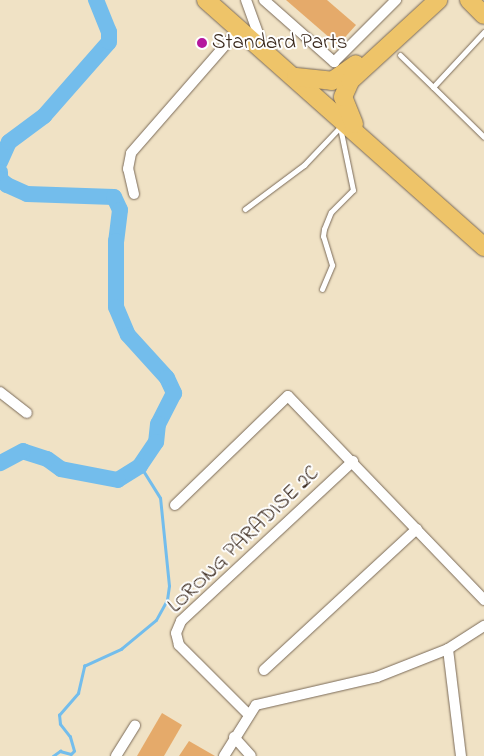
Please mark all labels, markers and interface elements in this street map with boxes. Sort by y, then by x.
place label: Standard Parts [212,30,347,56]
marker: Standard Parts [196,37,208,49]
street label: LORONG PARADISE 2C [163,461,325,619]

